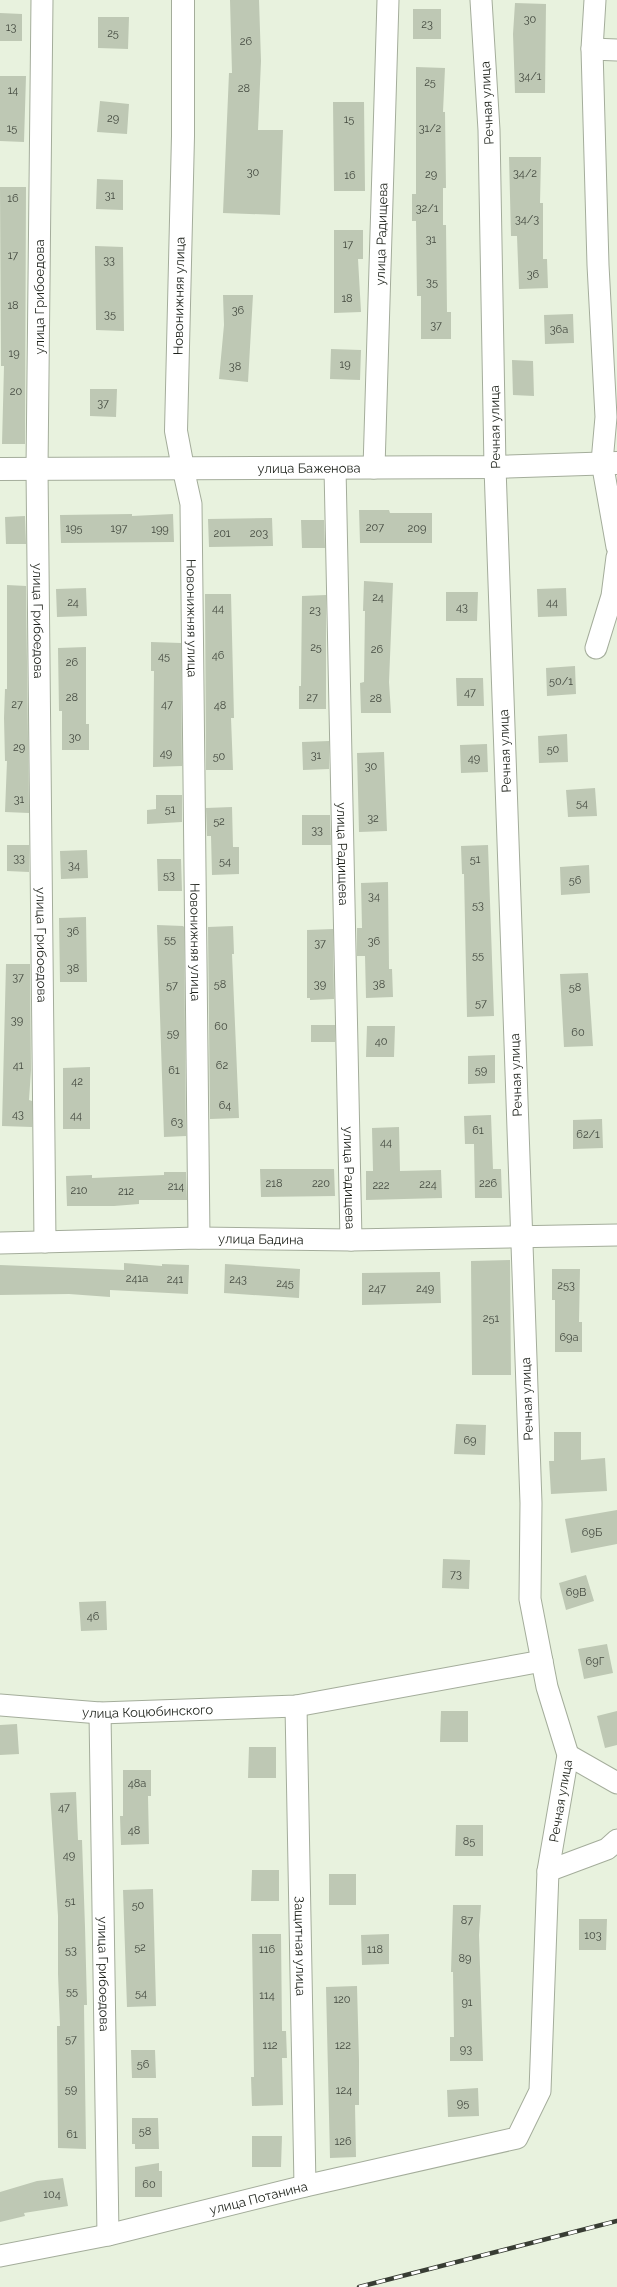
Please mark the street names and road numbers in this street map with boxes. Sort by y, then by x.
street label: Речная улица [477,61,497,145]
street label: улица Радищева [372,182,390,286]
street label: Новонижняя улица [170,237,188,355]
street label: улица Грибоедова [32,239,47,355]
street label: Речная улица [487,385,503,469]
street label: улица Баженова [257,460,361,475]
street label: Новонижняя улица [184,559,200,677]
street label: улица Грибоедова [30,563,47,679]
street label: Речная улица [496,709,514,793]
street label: улица Радищева [334,802,352,906]
street label: Новонижняя улица [188,883,204,1001]
street label: улица Грибоедова [34,887,50,1003]
street label: Речная улица [507,1033,525,1117]
street label: улица Радищева [341,1126,358,1229]
street label: улица Бадина [218,1231,304,1247]
street label: Речная улица [518,1357,536,1441]
street label: улица Коцюбинского [82,1701,214,1721]
street label: Речная улица [546,1758,575,1843]
street label: Защитная улица [292,1896,309,1996]
street label: улица Грибоедова [96,1916,112,2032]
street label: улица Потанина [208,2178,309,2217]

